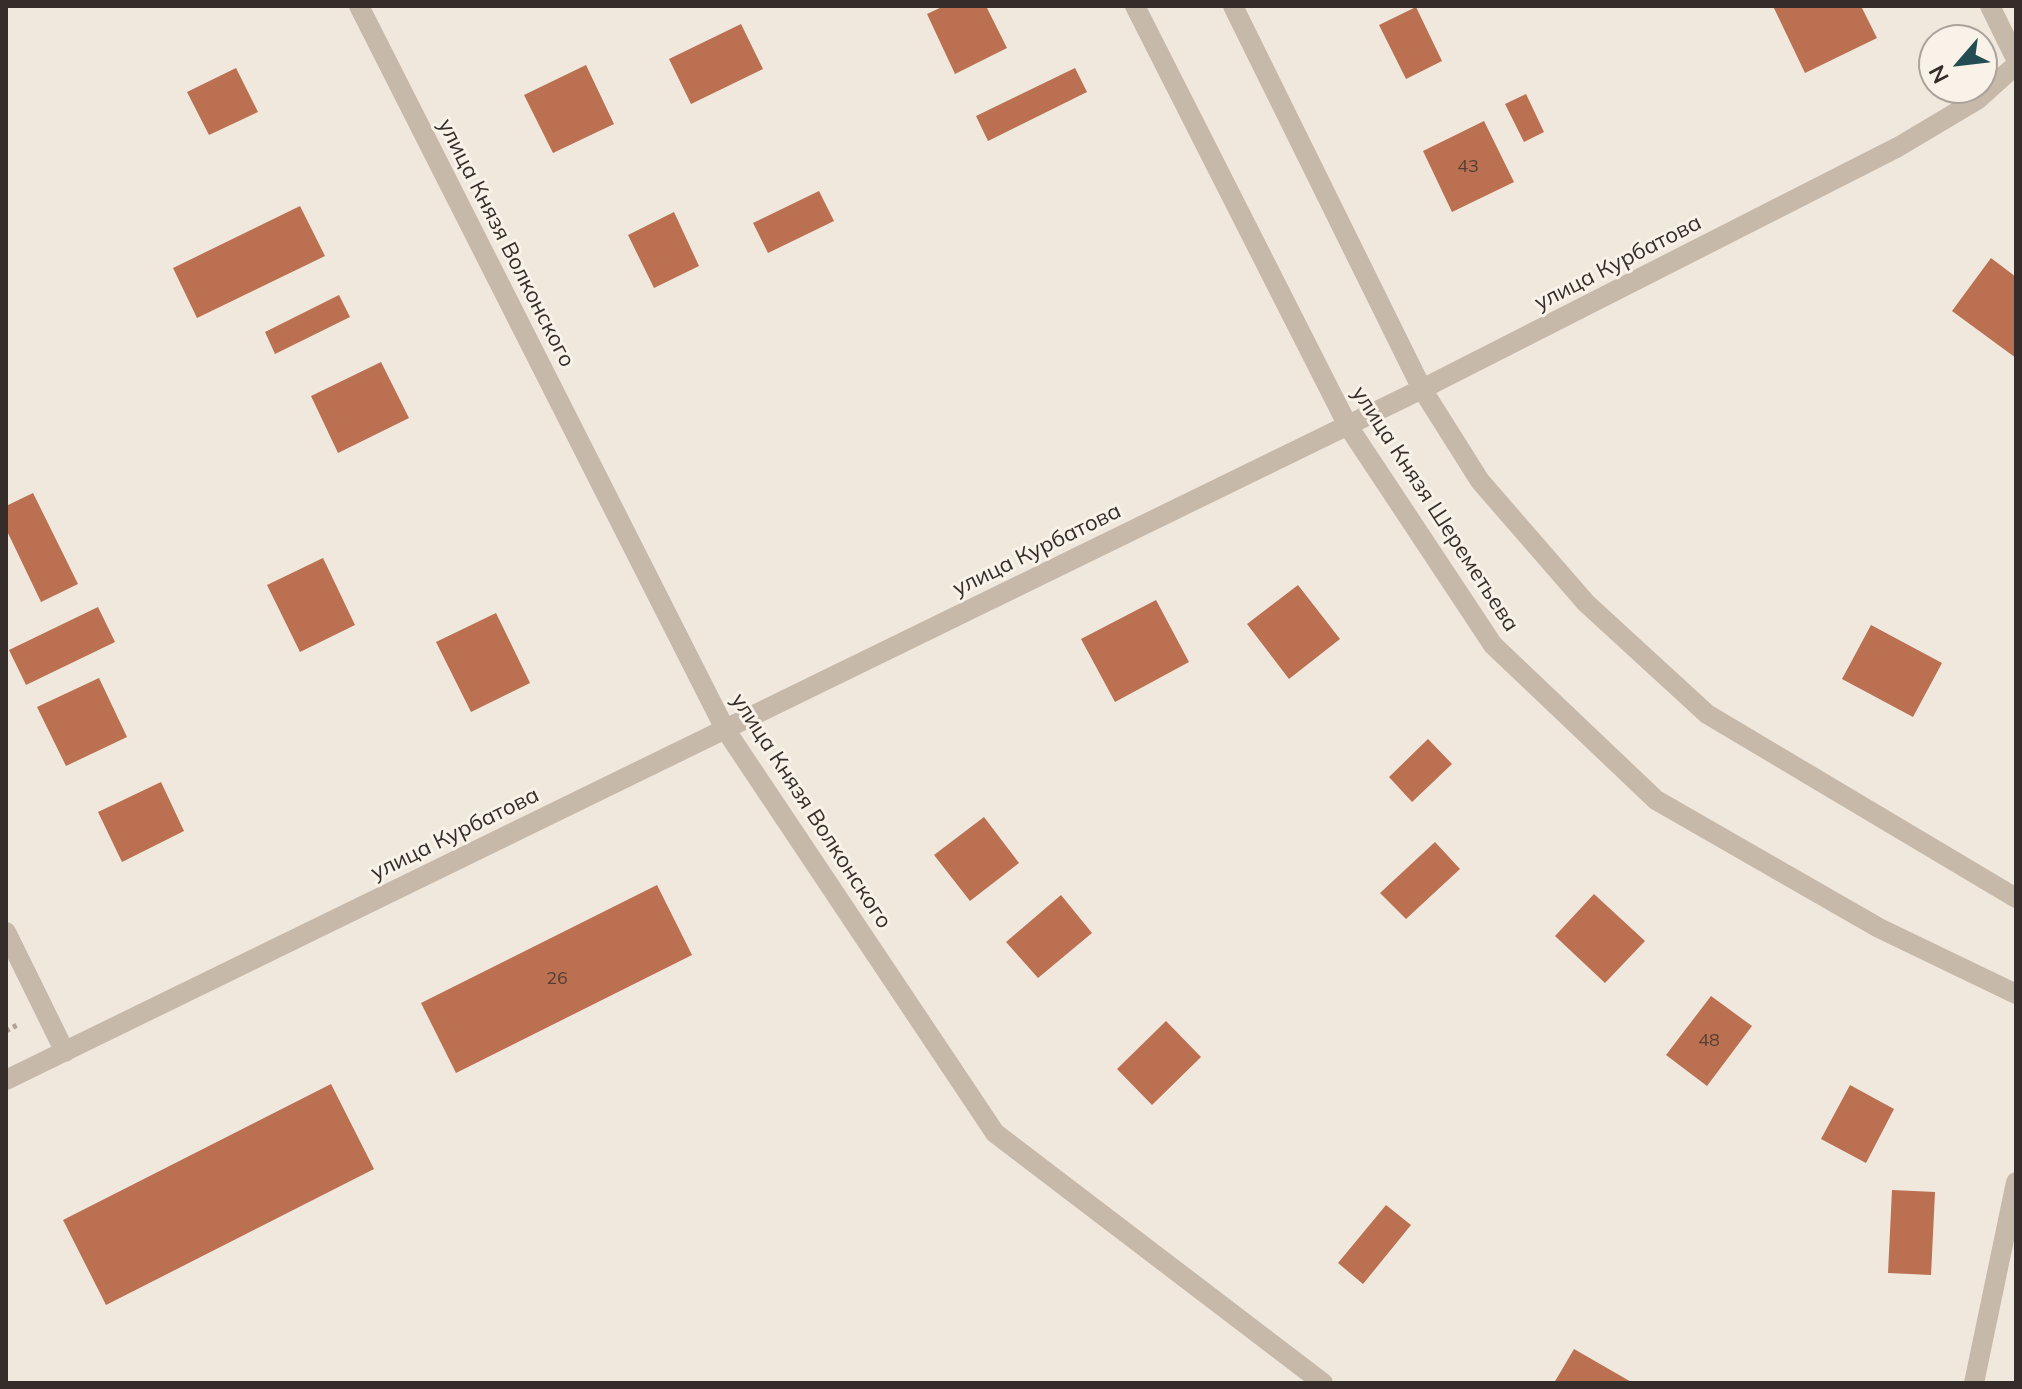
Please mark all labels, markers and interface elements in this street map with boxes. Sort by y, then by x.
north arrow [1918,24,1998,104]
text: N [1922,60,1955,88]
street label: улица Князя Волконского [432,114,580,372]
house number: 43 [1457,156,1479,178]
street label: улица Курбатова [1530,210,1706,316]
street label: улица Князя Шереметьева [1346,381,1524,637]
street label: улица Курбатова [949,498,1125,602]
street label: улица Князя Волконского [725,688,897,934]
street label: улица Курбатова [367,782,543,886]
house number: 26 [546,968,568,990]
house number: 48 [1698,1030,1720,1052]

